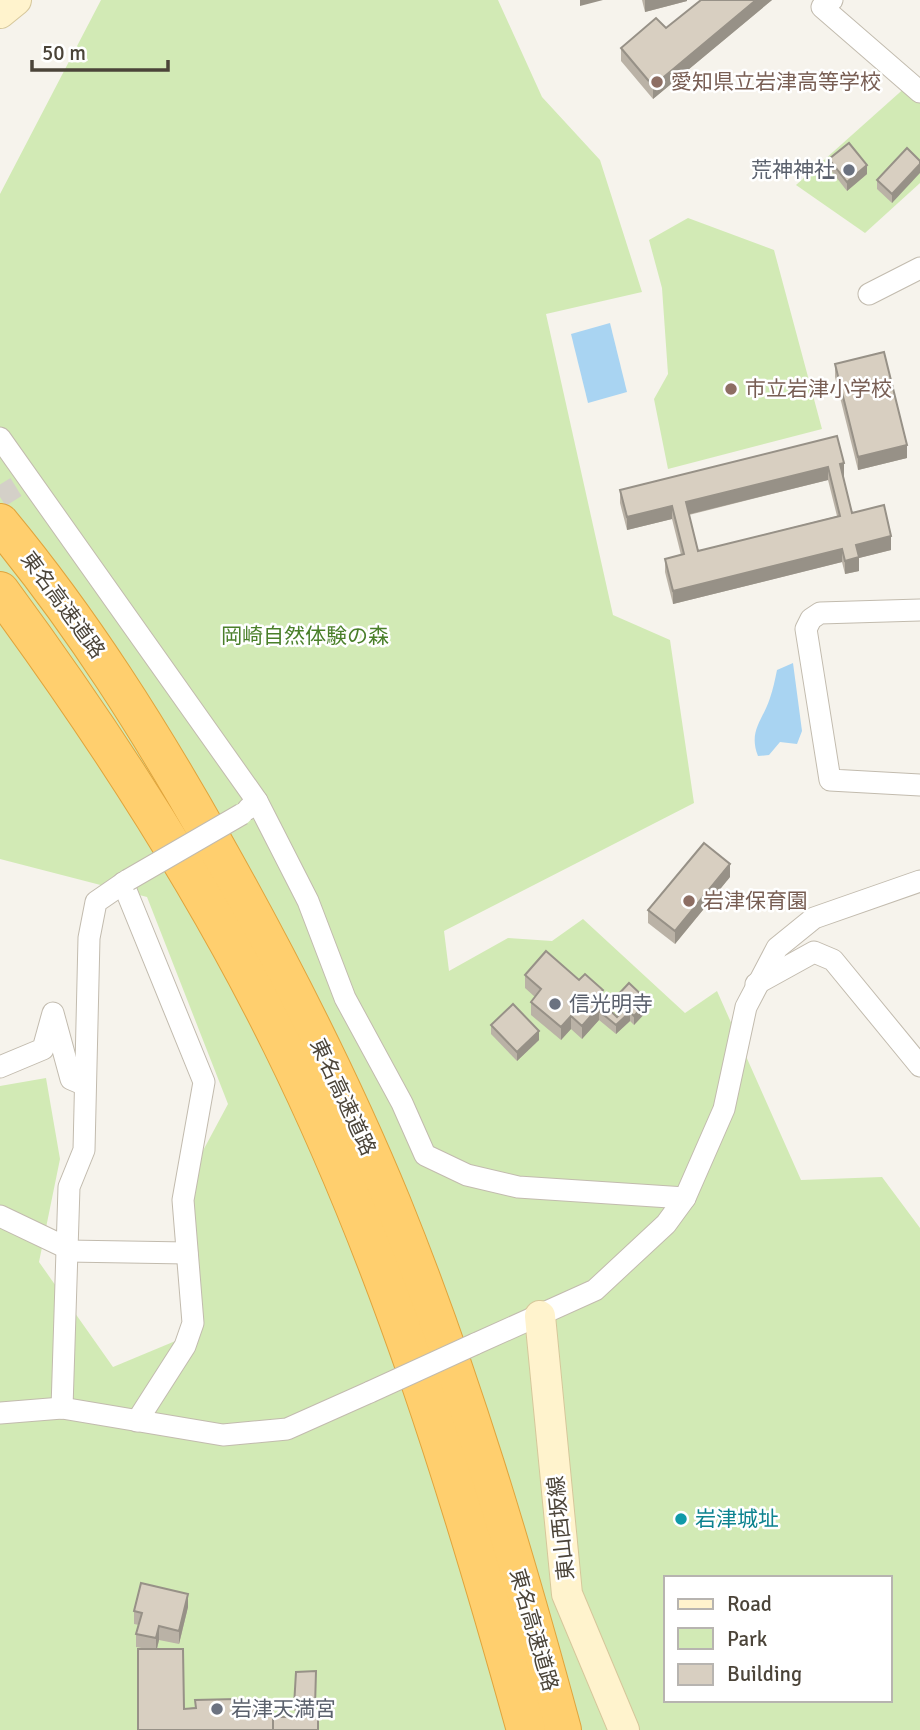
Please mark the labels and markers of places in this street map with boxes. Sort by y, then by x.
place label: 愛知県立岩津高等学校 [671,69,881,95]
marker: 愛知県立岩津高等学校 [649,74,665,90]
place label: 荒神神社 [751,157,835,183]
marker: 荒神神社 [841,162,857,178]
place label: 市立岩津小学校 [745,376,892,402]
marker: 市立岩津小学校 [723,381,739,397]
place label: 岩津保育園 [703,888,808,914]
marker: 岩津保育園 [681,893,697,909]
place label: 信光明寺 [569,991,653,1017]
marker: 信光明寺 [547,996,563,1012]
place label: 岩津城址 [695,1506,779,1532]
marker: 岩津城址 [673,1511,689,1527]
place label: 岩津天満宮 [231,1696,336,1722]
marker: 岩津天満宮 [209,1701,225,1717]

